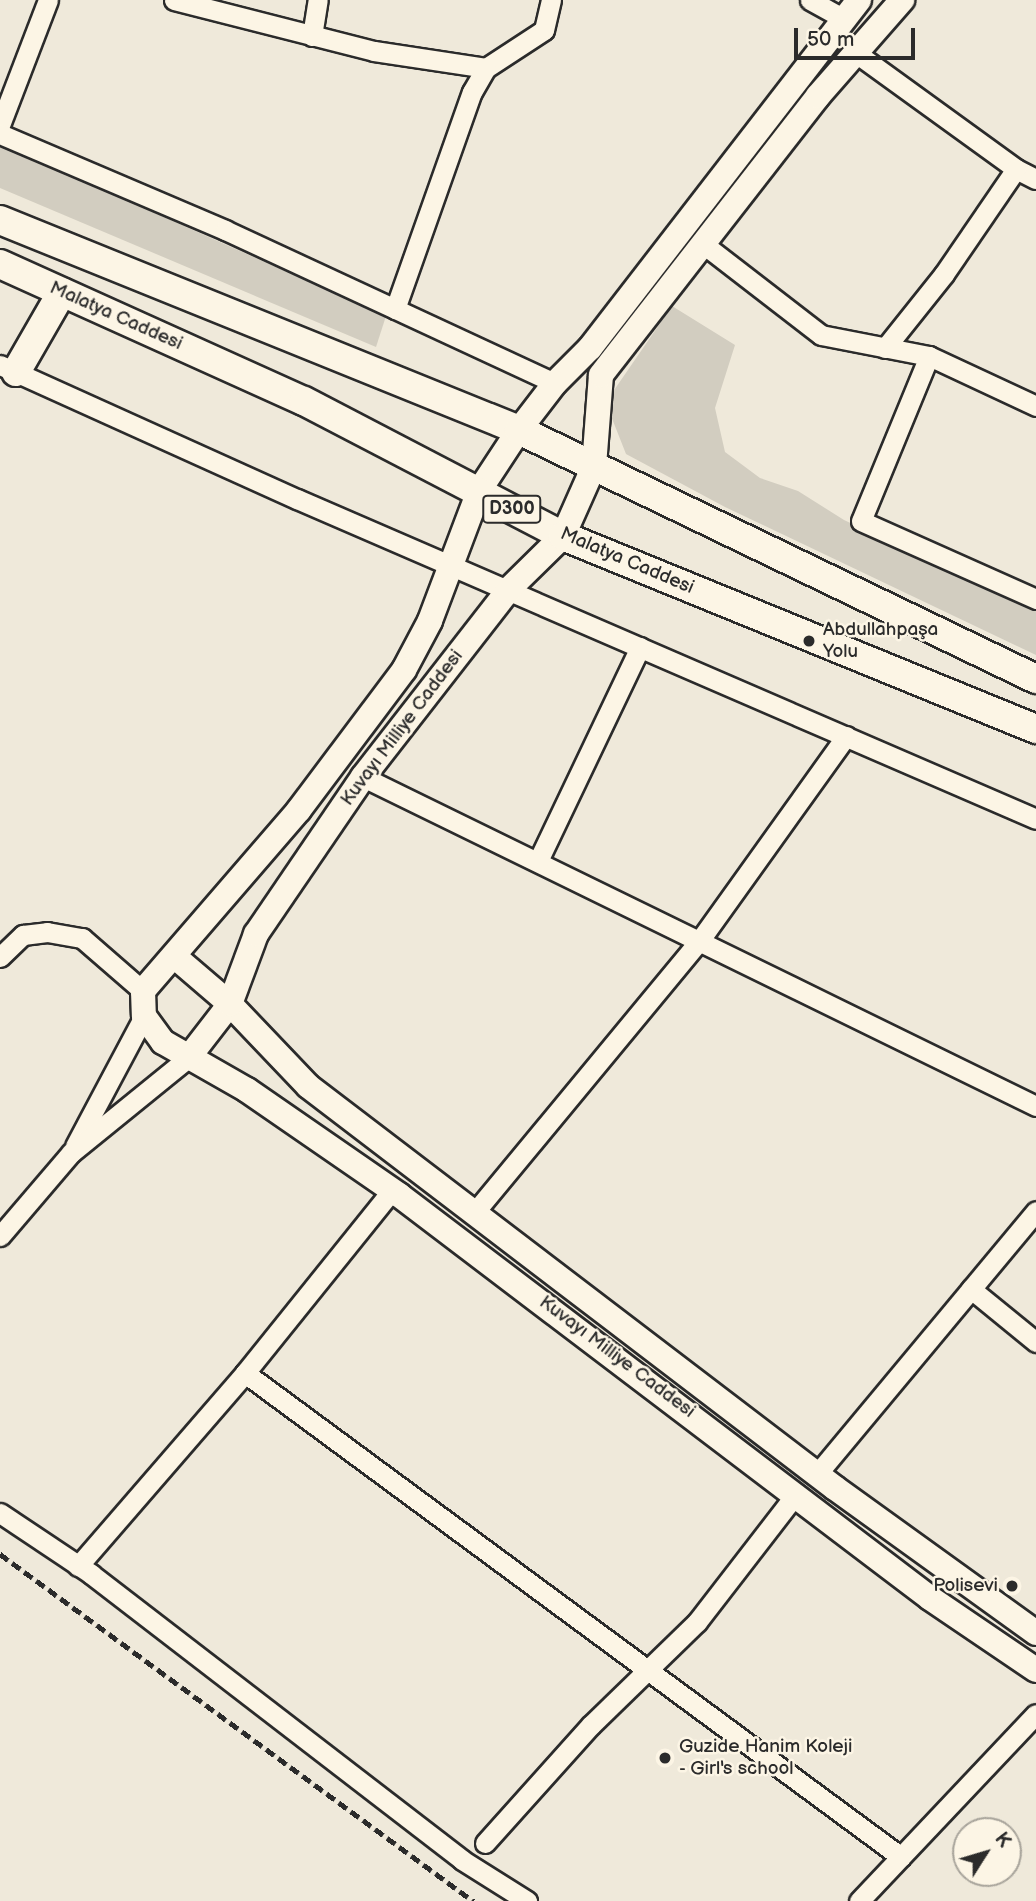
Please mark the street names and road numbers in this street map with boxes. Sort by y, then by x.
street label: Malatya Caddesi [46,277,186,355]
road number: D300 [482,494,542,524]
street label: Malatya Caddesi [557,523,697,599]
street label: Kuvayı Milliye Caddesi [336,646,468,810]
street label: Kuvayı Milliye Caddesi [535,1291,699,1423]

